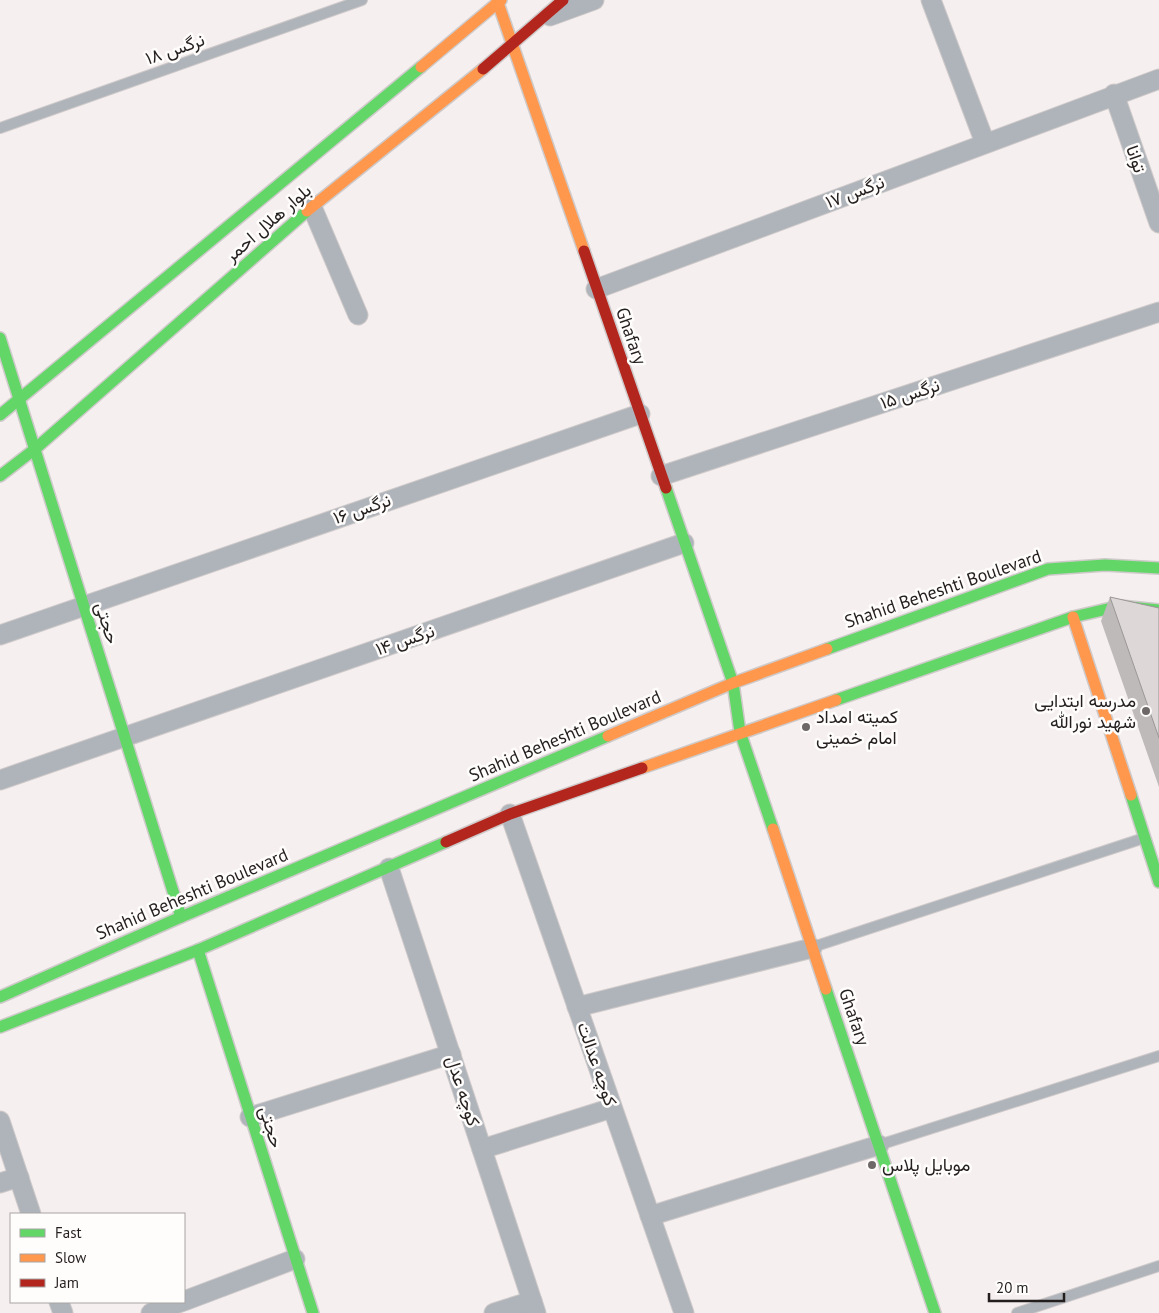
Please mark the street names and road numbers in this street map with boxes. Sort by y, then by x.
street label: نرگس ۱۸ [142,28,208,69]
street label: توانا [1121,142,1152,176]
street label: نرگس ۱۷ [822,170,888,213]
street label: بلوار هلال احمر [219,179,316,267]
street label: Ghafary [611,304,652,368]
street label: نرگس ۱۵ [877,373,943,414]
street label: نرگس ۱۶ [330,488,394,529]
street label: Shahid Beheshti Boulevard [841,544,1044,633]
street label: حجتی [90,599,125,647]
street label: نرگس ۱۴ [372,619,437,660]
street label: Shahid Beheshti Boulevard [465,685,664,786]
street label: Shahid Beheshti Boulevard [92,843,291,944]
street label: Ghafary [834,985,875,1049]
street label: کوچه عدالت [571,1019,623,1109]
street label: کوچه عدل [440,1053,486,1129]
street label: حجتی [254,1103,289,1151]

